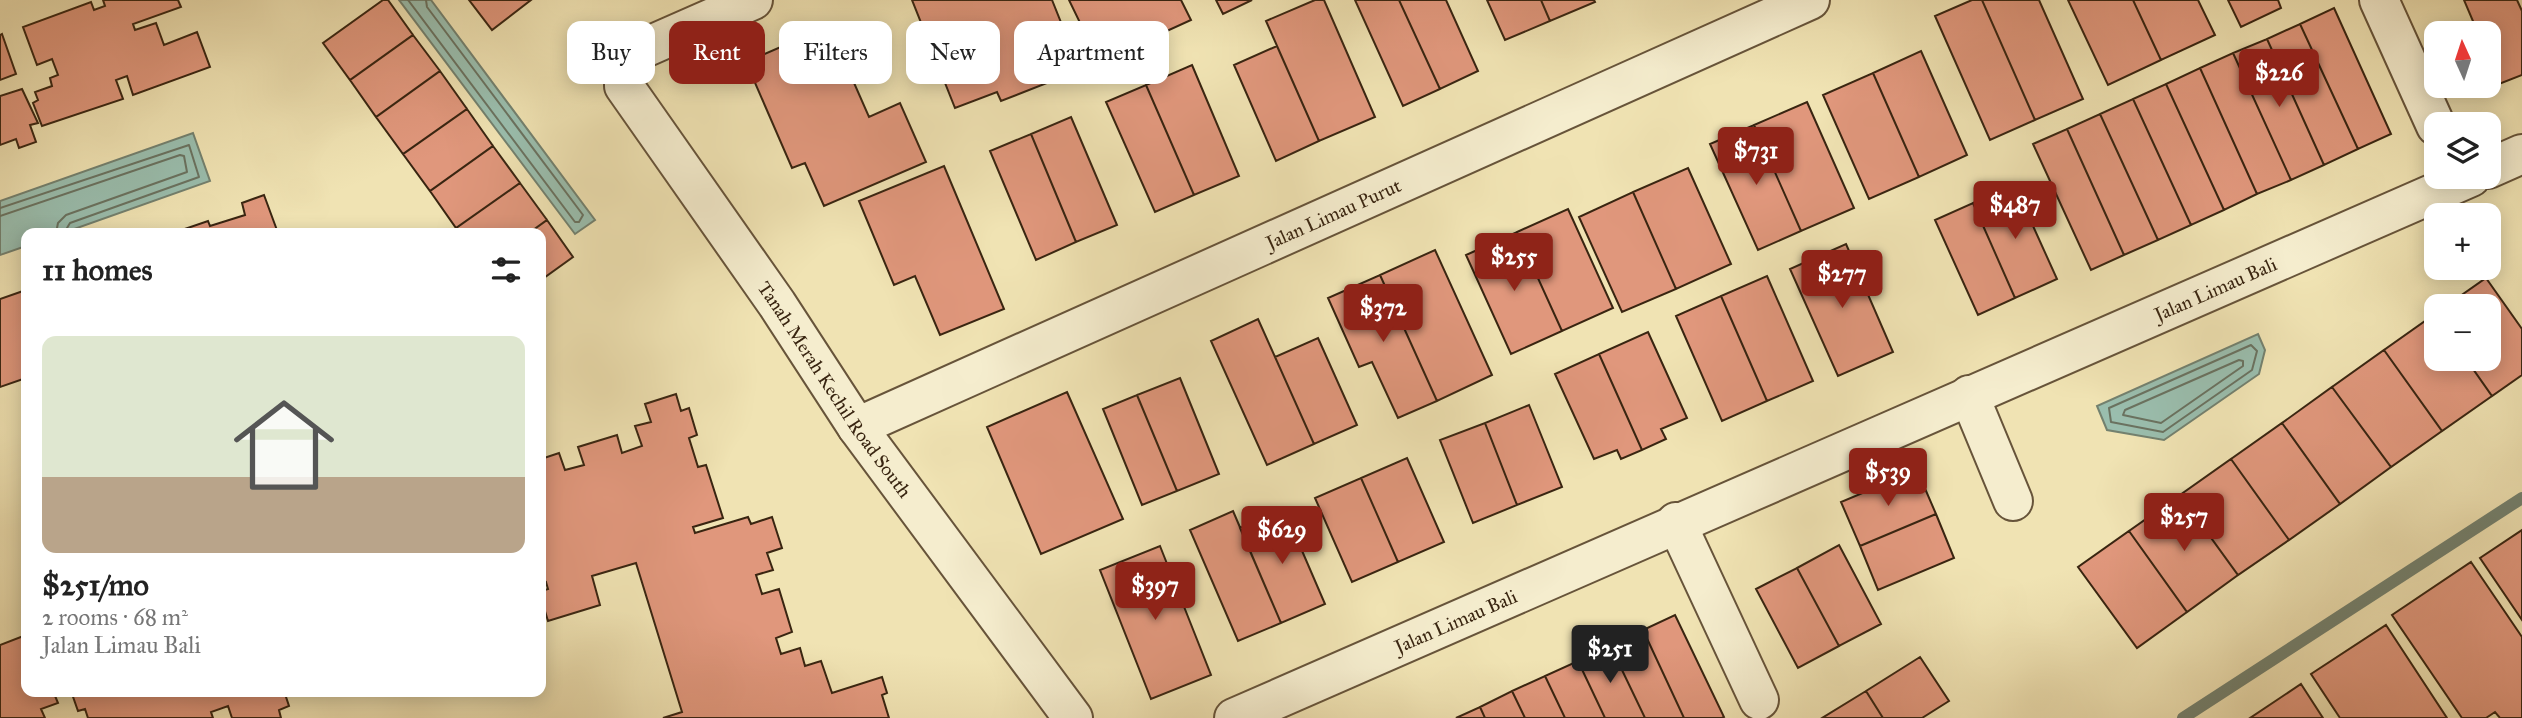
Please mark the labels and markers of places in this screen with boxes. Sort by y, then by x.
pin: $226 [2238,50,2320,109]
pin: $731 [1715,128,1797,187]
pin: $487 [1974,182,2056,241]
pin: $255 [1473,233,1555,293]
pin: $277 [1801,250,1883,310]
pin: $372 [1342,284,1424,344]
pin: $539 [1847,448,1929,508]
pin: $257 [2143,494,2225,553]
pin: $629 [1241,506,1323,566]
pin: $397 [1114,562,1196,622]
pin: $251 [1569,626,1651,685]

